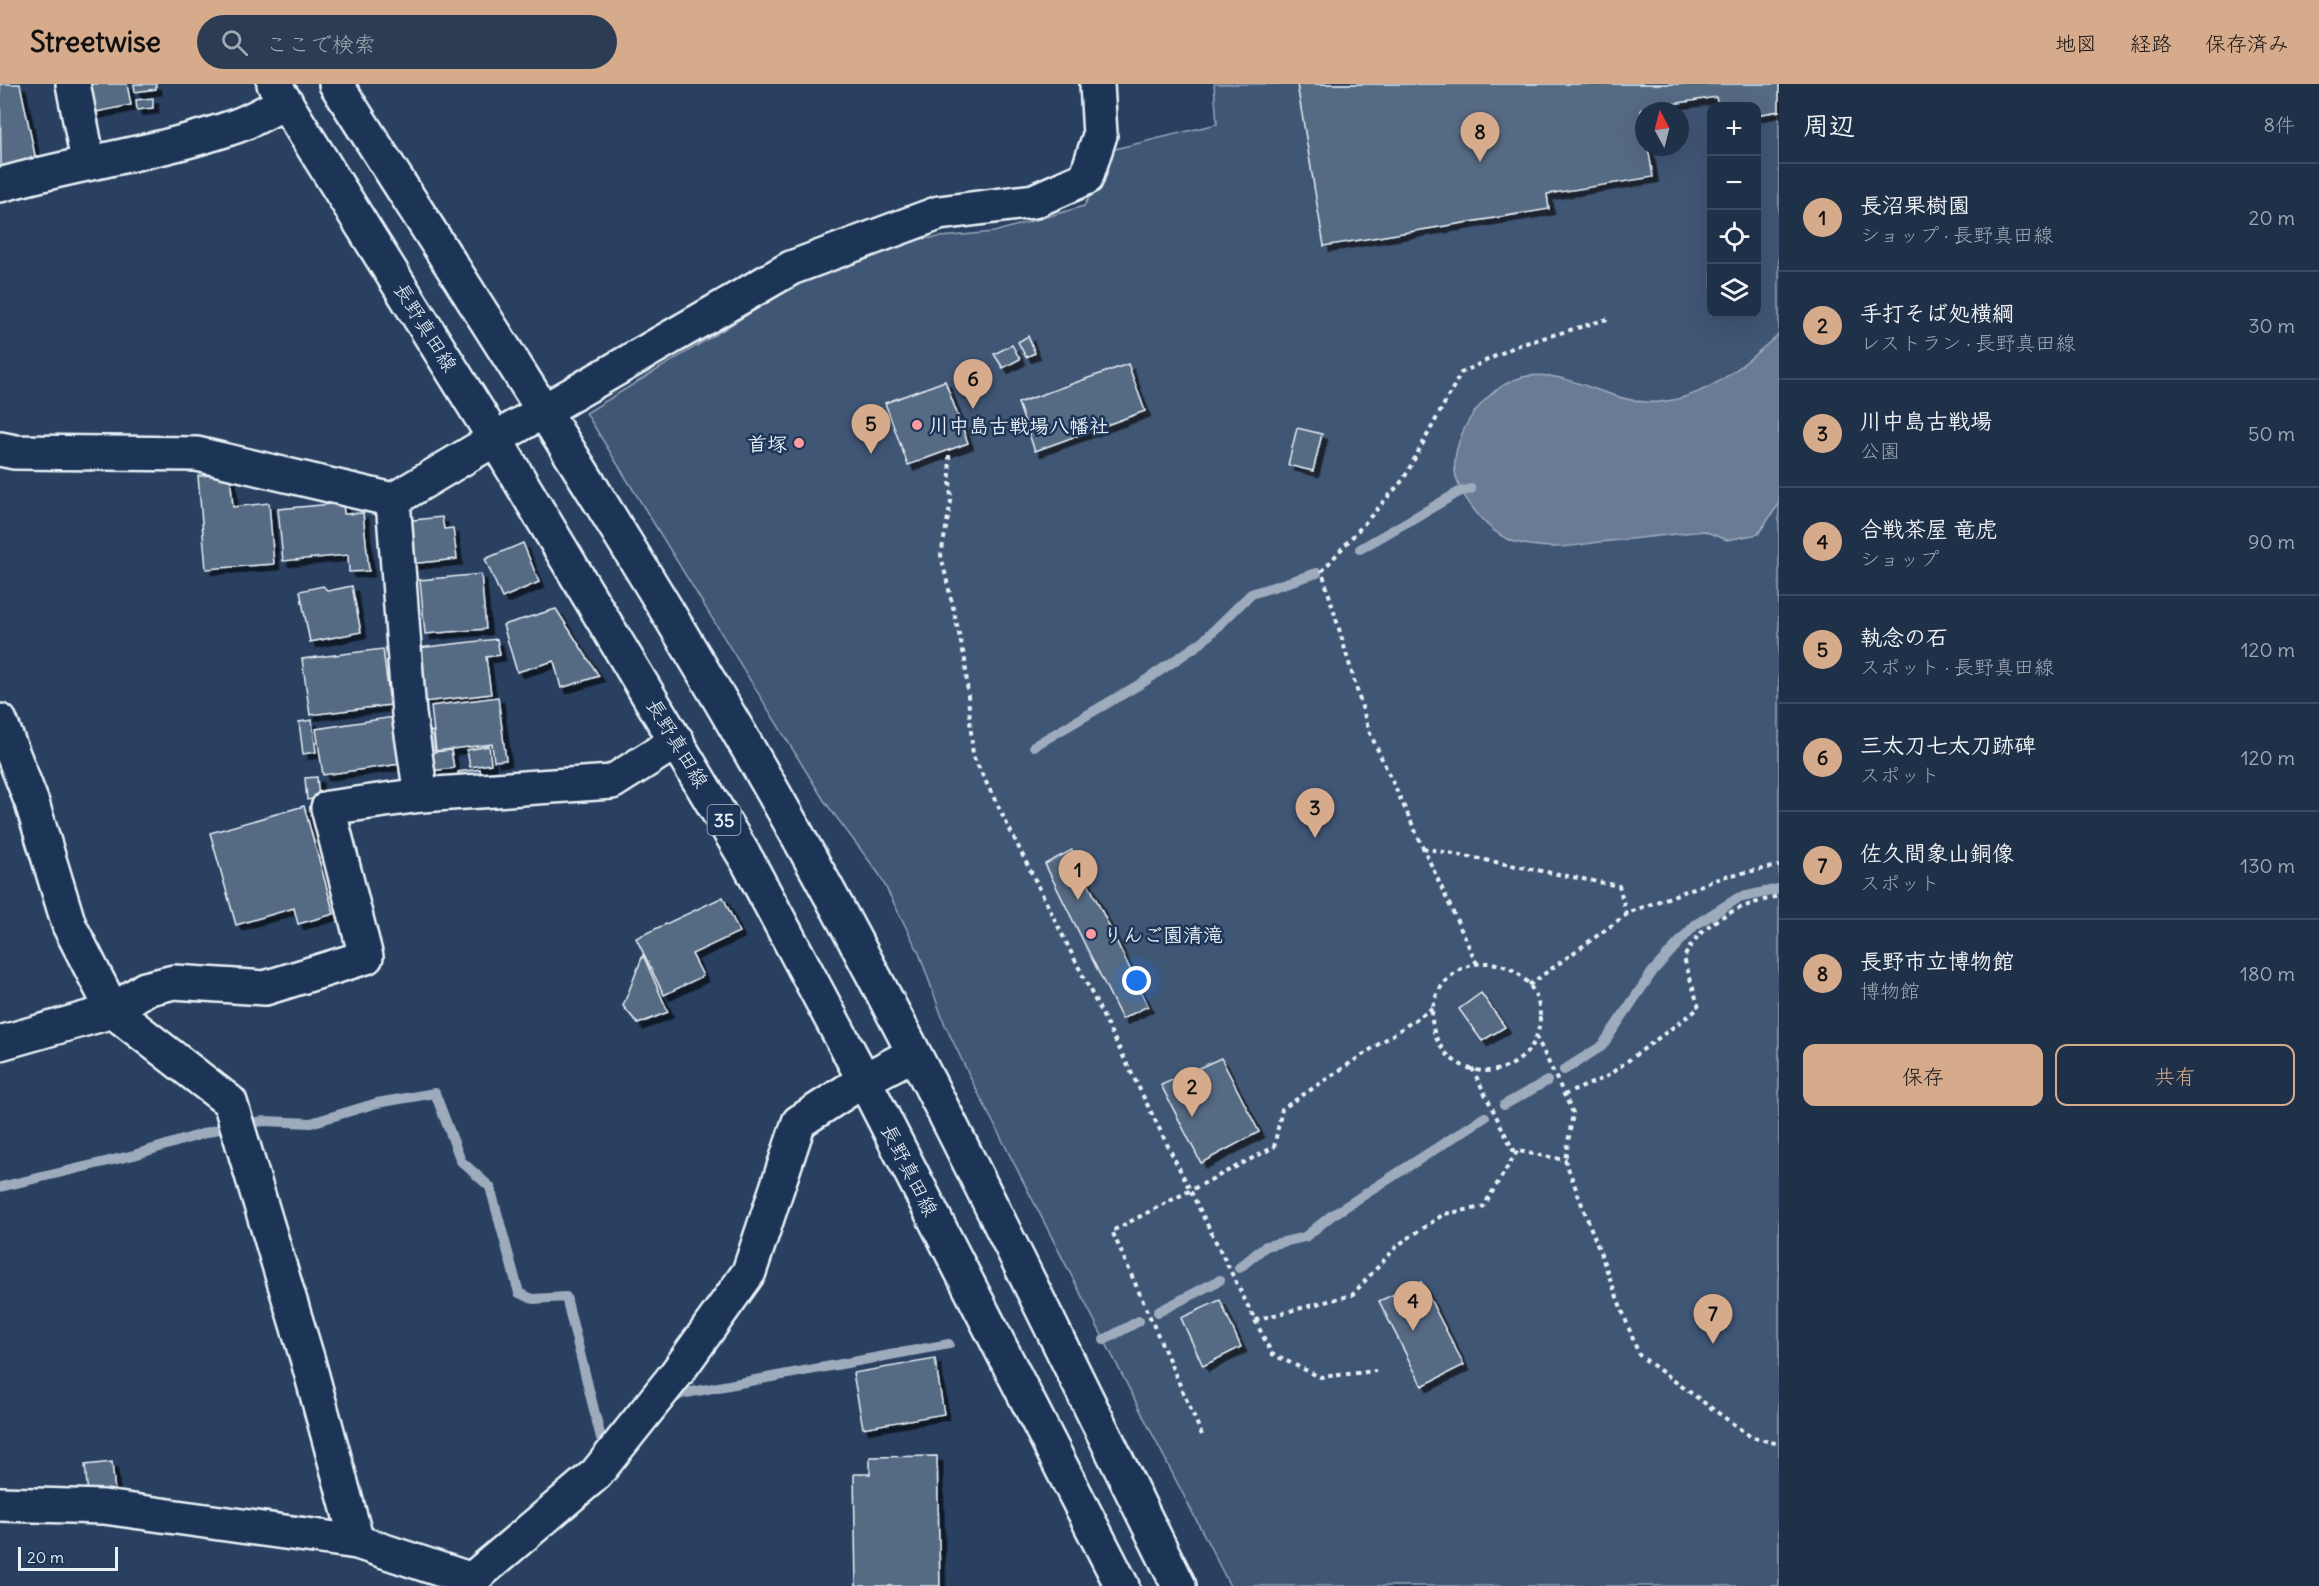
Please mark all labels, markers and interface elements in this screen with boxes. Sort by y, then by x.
search box [197,15,617,69]
text: Streetwise [30,24,161,60]
icon: search [218,26,251,59]
text: ここで検索 [266,30,376,58]
text: 地図 [2055,30,2097,57]
text: 経路 [2130,30,2172,57]
text: 保存済み [2205,30,2289,57]
north arrow [1635,102,1689,156]
map controls [1707,102,1761,318]
button: + [1707,102,1761,156]
text: 周辺 [1803,109,1855,142]
pin: 8 [1460,112,1500,162]
text: 8件 [2263,112,2295,137]
button: − [1707,156,1761,210]
text: 長沼果樹園 [1860,191,1970,219]
text: 1 [1819,205,1826,230]
text: 20 m [2249,205,2295,230]
button: locate [1707,210,1761,264]
text: ショップ · 長野真田線 [1860,222,2053,247]
button: layers [1707,264,1761,318]
street label: 長野真田線 [389,278,463,376]
text: 手打そば処横綱 [1860,299,2014,327]
text: 2 [1817,313,1828,338]
text: 30 m [2248,313,2295,338]
text: レストラン · 長野真田線 [1860,330,2076,355]
pin: 6 [954,360,992,409]
pin: 5 [852,404,890,454]
text: 川中島古戦場 [1860,407,1992,435]
place label: 川中島古戦場八幡社 [929,413,1109,438]
marker: 川中島古戦場八幡社 [910,418,924,432]
text: 3 [1817,421,1828,446]
text: 50 m [2248,421,2295,446]
place label: 首塚 [747,431,787,456]
marker: 首塚 [792,436,806,450]
text: 公園 [1860,438,1900,463]
text: 合戦茶屋 竜虎 [1860,515,1997,543]
text: 4 [1817,529,1828,554]
text: 90 m [2248,529,2295,554]
text: ショップ [1860,546,1939,571]
text: 執念の石 [1860,623,1948,651]
text: 5 [1817,637,1828,662]
text: 120 m [2241,637,2295,662]
text: スポット · 長野真田線 [1860,654,2054,679]
street label: 長野真田線 [642,694,714,792]
text: 三太刀七太刀跡碑 [1860,731,2036,759]
text: 6 [1817,745,1828,770]
text: 120 m [2241,745,2295,770]
text: スポット [1860,762,1940,787]
pin: 3 [1296,788,1334,838]
road number: 35 [708,805,740,835]
text: 佐久間象山銅像 [1860,839,2014,867]
pin: 1 [1058,850,1098,900]
text: 7 [1818,853,1827,878]
text: 130 m [2240,853,2295,878]
text: スポット [1860,870,1940,895]
place label: りんご園清滝 [1103,922,1223,947]
marker: りんご園清滝 [1084,927,1098,941]
text: 長野市立博物館 [1860,947,2014,975]
text: 8 [1817,961,1828,986]
text: 180 m [2240,961,2295,986]
your location [1122,966,1151,995]
text: 博物館 [1860,978,1920,1003]
button: 保存 [1803,1044,2043,1106]
button: 共有 [2055,1044,2295,1106]
pin: 2 [1172,1068,1212,1117]
street label: 長野真田線 [876,1120,944,1220]
pin: 4 [1394,1282,1432,1331]
pin: 7 [1694,1294,1732,1344]
scale bar [18,1544,118,1572]
text: 20 m [27,1547,64,1567]

